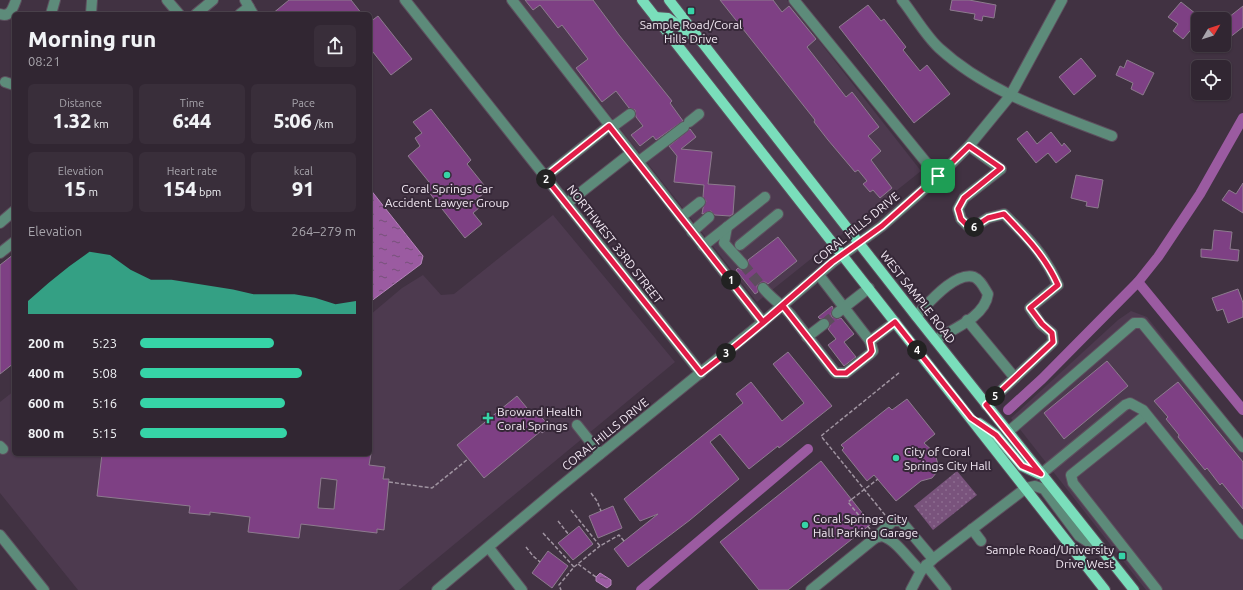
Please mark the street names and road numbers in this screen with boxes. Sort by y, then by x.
street label: NORTHWEST 33RD STREET [565,182,665,306]
street label: CORAL HILLS DRIVE [810,189,902,267]
street label: WEST SAMPLE ROAD [878,248,958,346]
street label: CORAL HILLS DRIVE [559,395,651,473]

